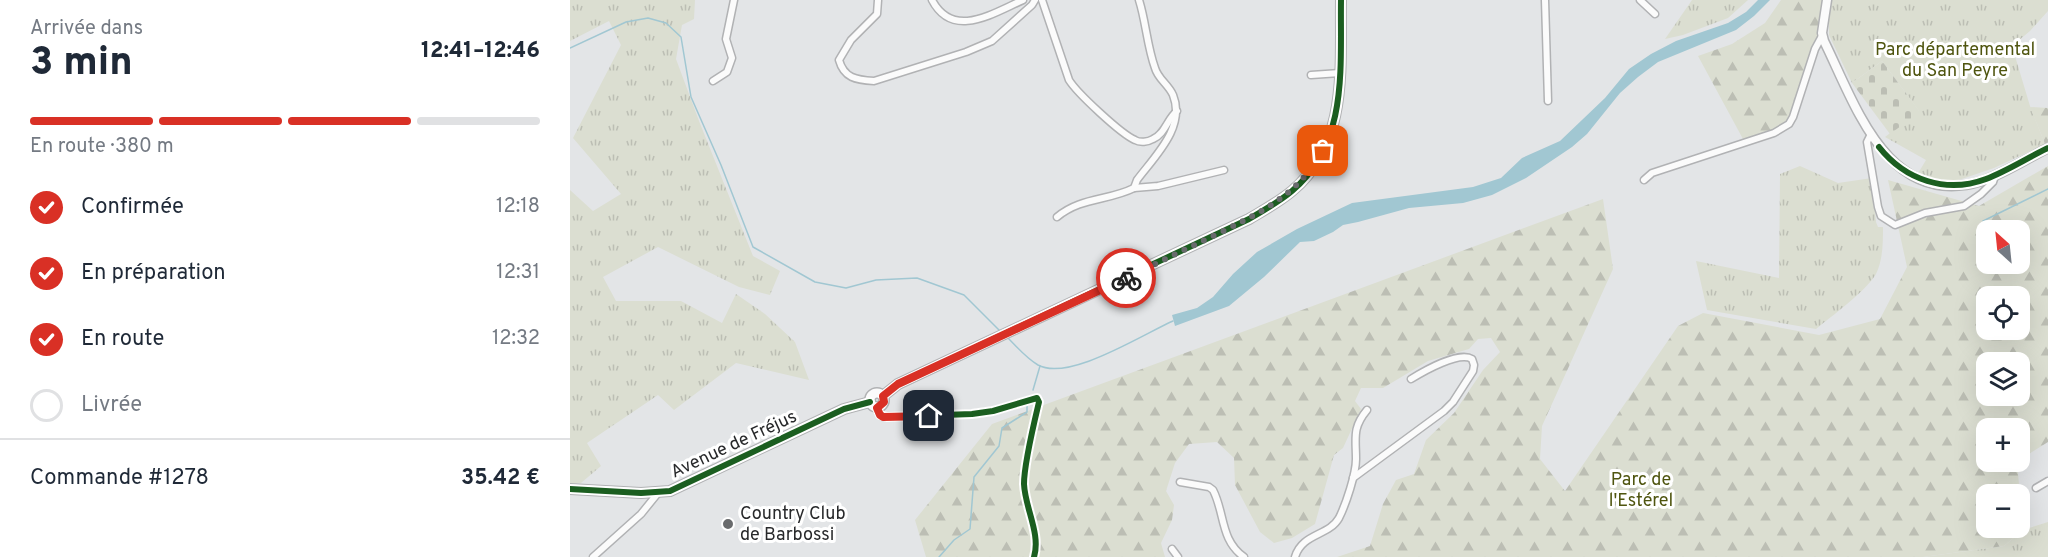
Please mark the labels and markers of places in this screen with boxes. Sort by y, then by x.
pin [1297,125,1348,176]
pin [903,390,954,441]
place label: Country Club de Barbossi [740,503,846,547]
marker: Country Club de Barbossi [721,517,735,531]

